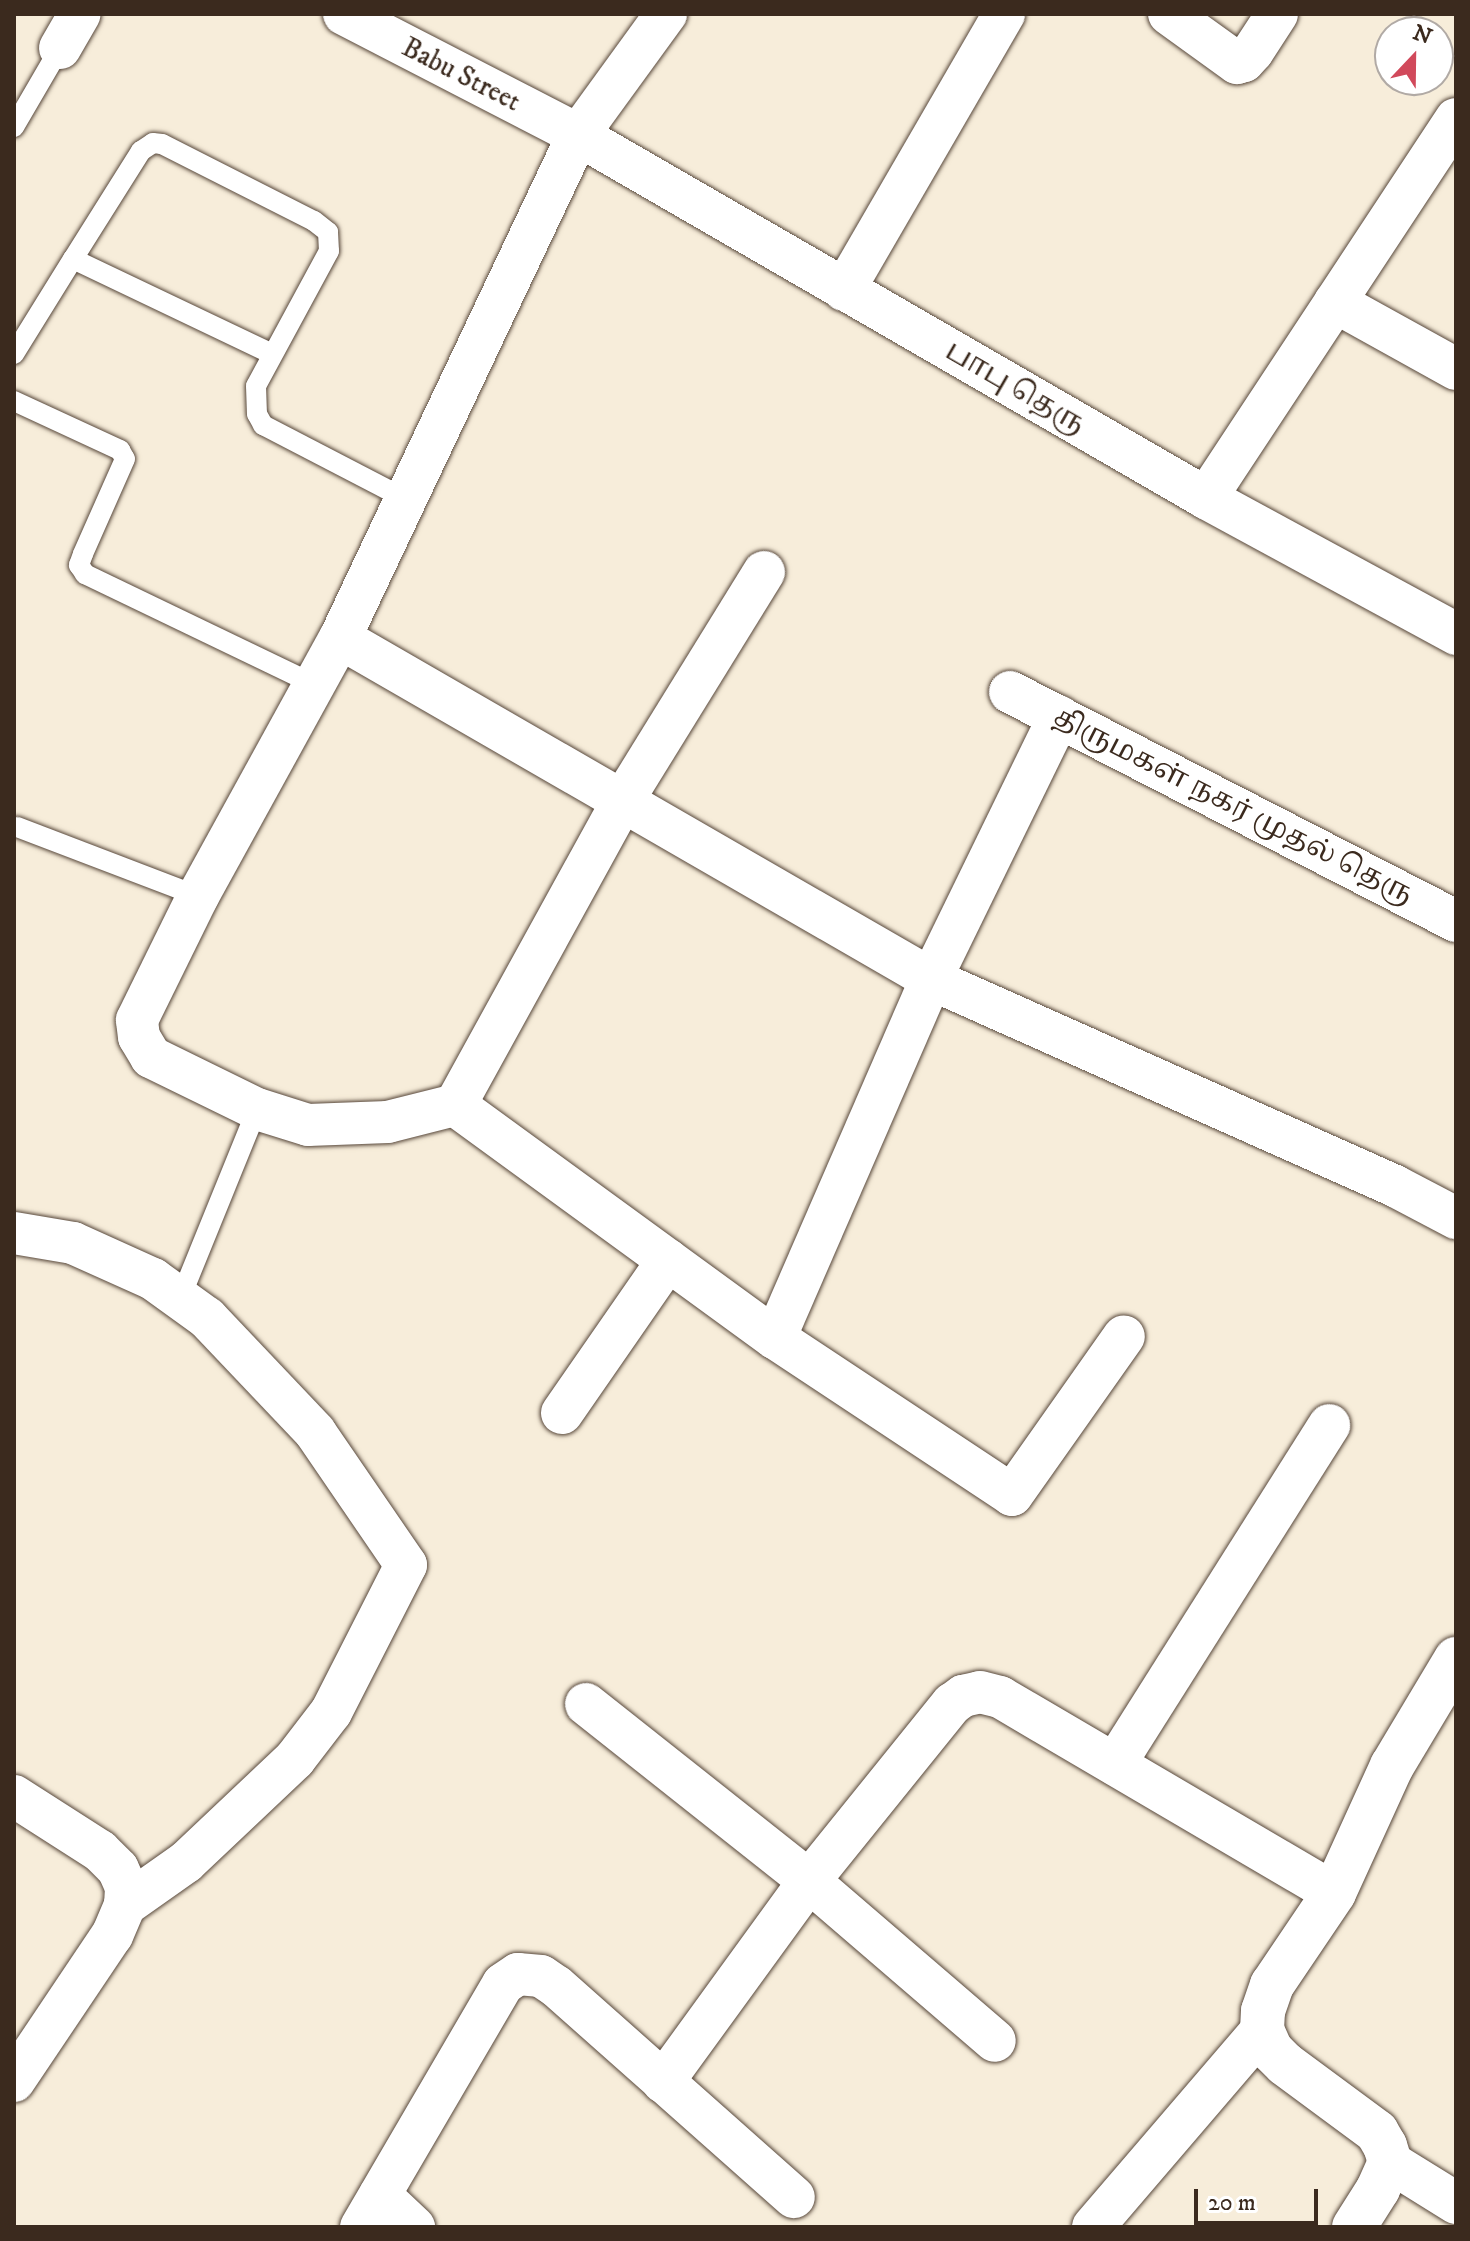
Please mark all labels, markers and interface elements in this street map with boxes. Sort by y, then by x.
north arrow [1374,16,1454,96]
text: N [1409,19,1436,51]
street label: Babu Street [396,31,526,119]
street label: பாபு தெரு [939,335,1091,441]
street label: திருமகள் நகர் முதல் தெரு [1047,700,1419,912]
scale bar [1198,2173,1322,2223]
text: 20 m [1208,2188,1256,2218]

